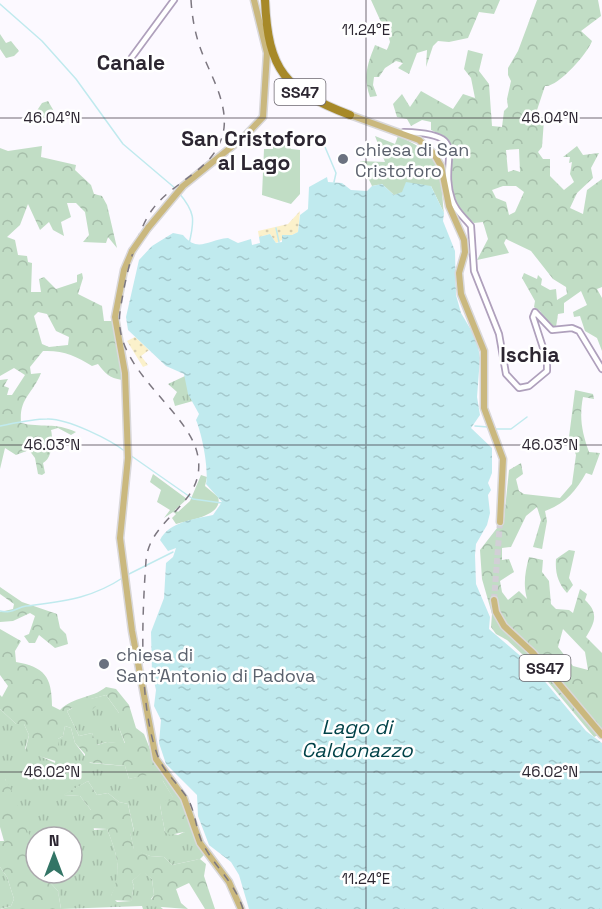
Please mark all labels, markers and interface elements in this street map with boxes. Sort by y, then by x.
text: 11.24°E [342,20,390,39]
district label: Canale [97,49,165,76]
road number: SS47 [274,79,326,105]
text: 46.04°N [24,108,80,127]
text: 46.04°N [522,108,578,127]
district label: San Cristoforo al Lago [181,125,327,176]
place label: chiesa di San Cristoforo [355,138,469,182]
marker: chiesa di San Cristoforo [336,152,350,166]
district label: Ischia [500,341,560,368]
text: 46.03°N [24,435,80,454]
text: 46.03°N [522,435,578,454]
place label: chiesa di Sant'Antonio di Padova [116,643,315,687]
road number: SS47 [520,655,570,681]
marker: chiesa di Sant'Antonio di Padova [97,657,111,671]
water label: Lago di Caldonazzo [301,714,413,763]
text: 46.02°N [24,762,80,781]
text: 46.02°N [522,762,578,781]
north arrow [24,825,84,885]
text: N [49,830,59,851]
text: 11.24°E [342,869,390,888]

